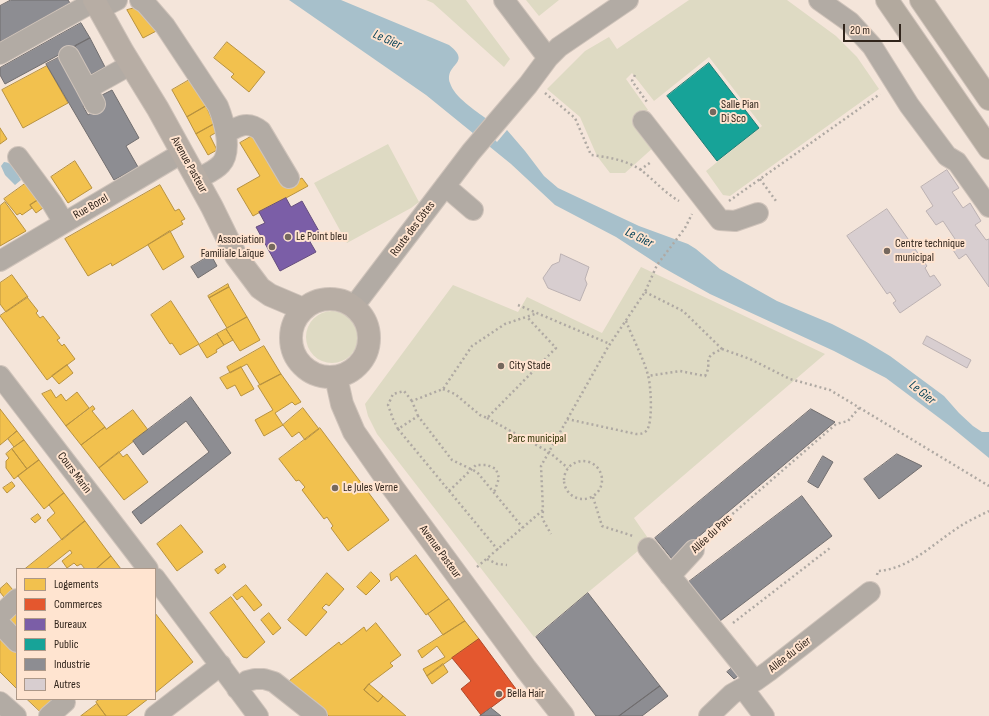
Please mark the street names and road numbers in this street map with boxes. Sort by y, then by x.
street label: Avenue Pasteur [168,134,210,196]
street label: Rue Borel [71,191,111,223]
street label: Route des Côtes [388,199,438,259]
street label: Cours Marin [54,450,94,496]
street label: Allée du Parc [689,511,735,557]
street label: Avenue Pasteur [416,523,464,581]
street label: Allée du Gier [766,634,814,676]

